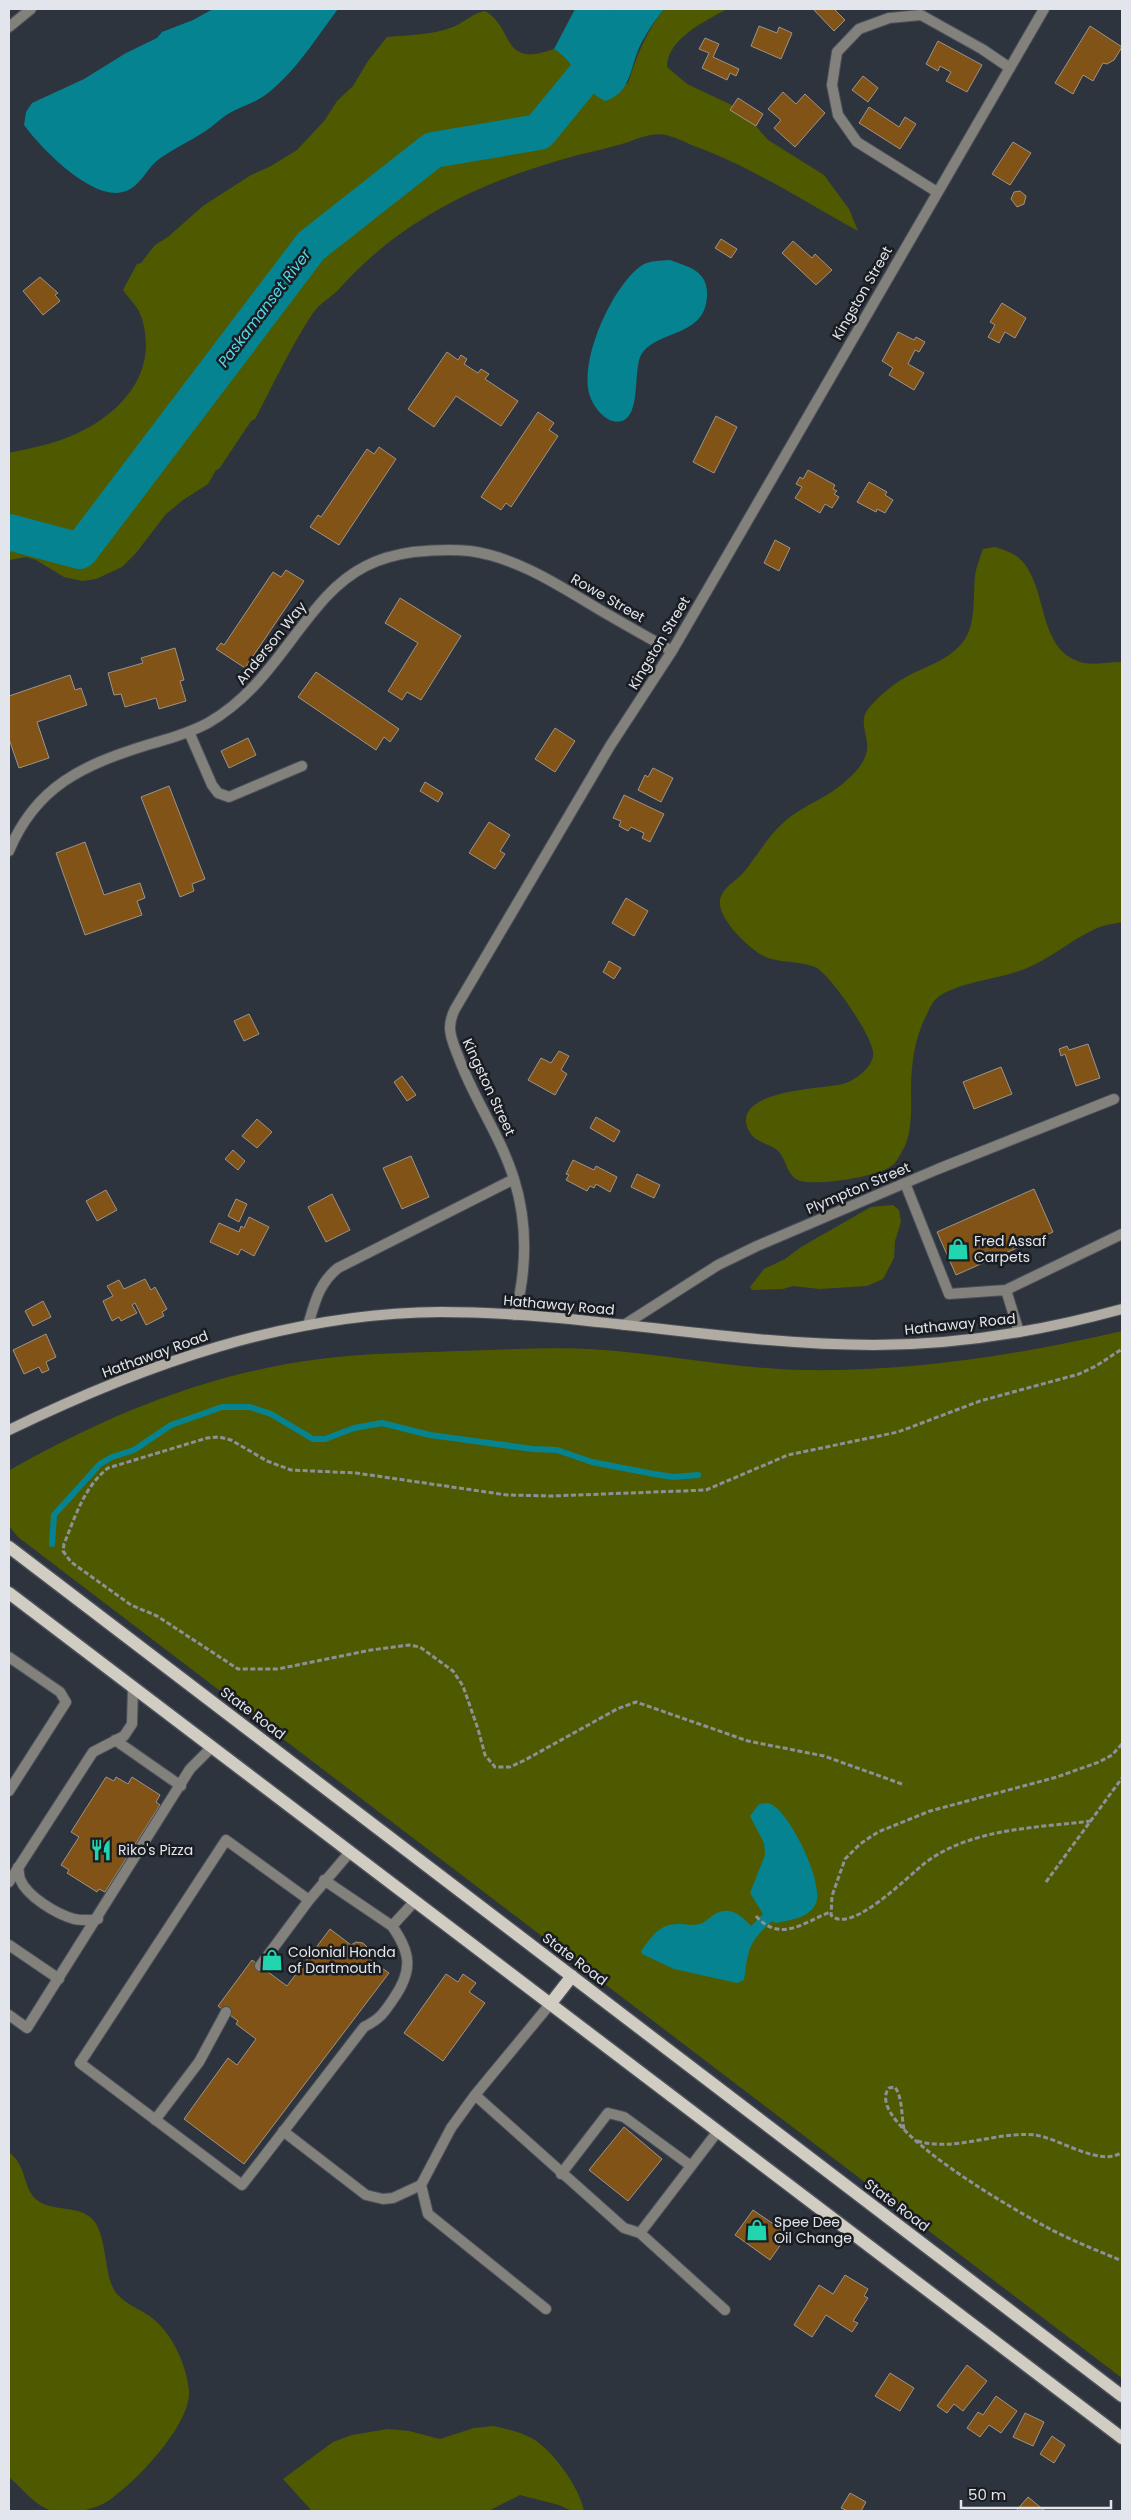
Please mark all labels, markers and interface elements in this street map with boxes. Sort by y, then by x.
street label: Kingston Street [827,242,897,344]
water label: Paskamanset River [213,244,316,371]
street label: Rowe Street [567,569,649,627]
street label: Kingston Street [623,593,695,693]
street label: Anderson Way [231,597,311,689]
street label: Kingston Street [458,1035,520,1139]
street label: Plympton Street [803,1157,913,1219]
place label: Fred Assaf Carpets [974,1231,1047,1267]
shop icon: Fred Assaf Carpets [945,1236,971,1262]
street label: Hathaway Road [503,1290,615,1320]
street label: Hathaway Road [903,1308,1017,1340]
street label: Hathaway Road [99,1326,211,1382]
street label: State Road [216,1682,290,1744]
restaurant icon: Riko's Pizza [88,1837,114,1863]
place label: Riko's Pizza [118,1840,193,1860]
street label: State Road [538,1928,612,1990]
place label: Colonial Honda of Dartmouth [288,1942,396,1978]
shop icon: Colonial Honda of Dartmouth [259,1947,285,1973]
street label: State Road [860,2174,934,2236]
place label: Spee Dee Oil Change [774,2212,852,2248]
shop icon: Spee Dee Oil Change [744,2217,770,2243]
scale bar [961,2478,1111,2510]
text: 50 m [968,2484,1006,2505]

